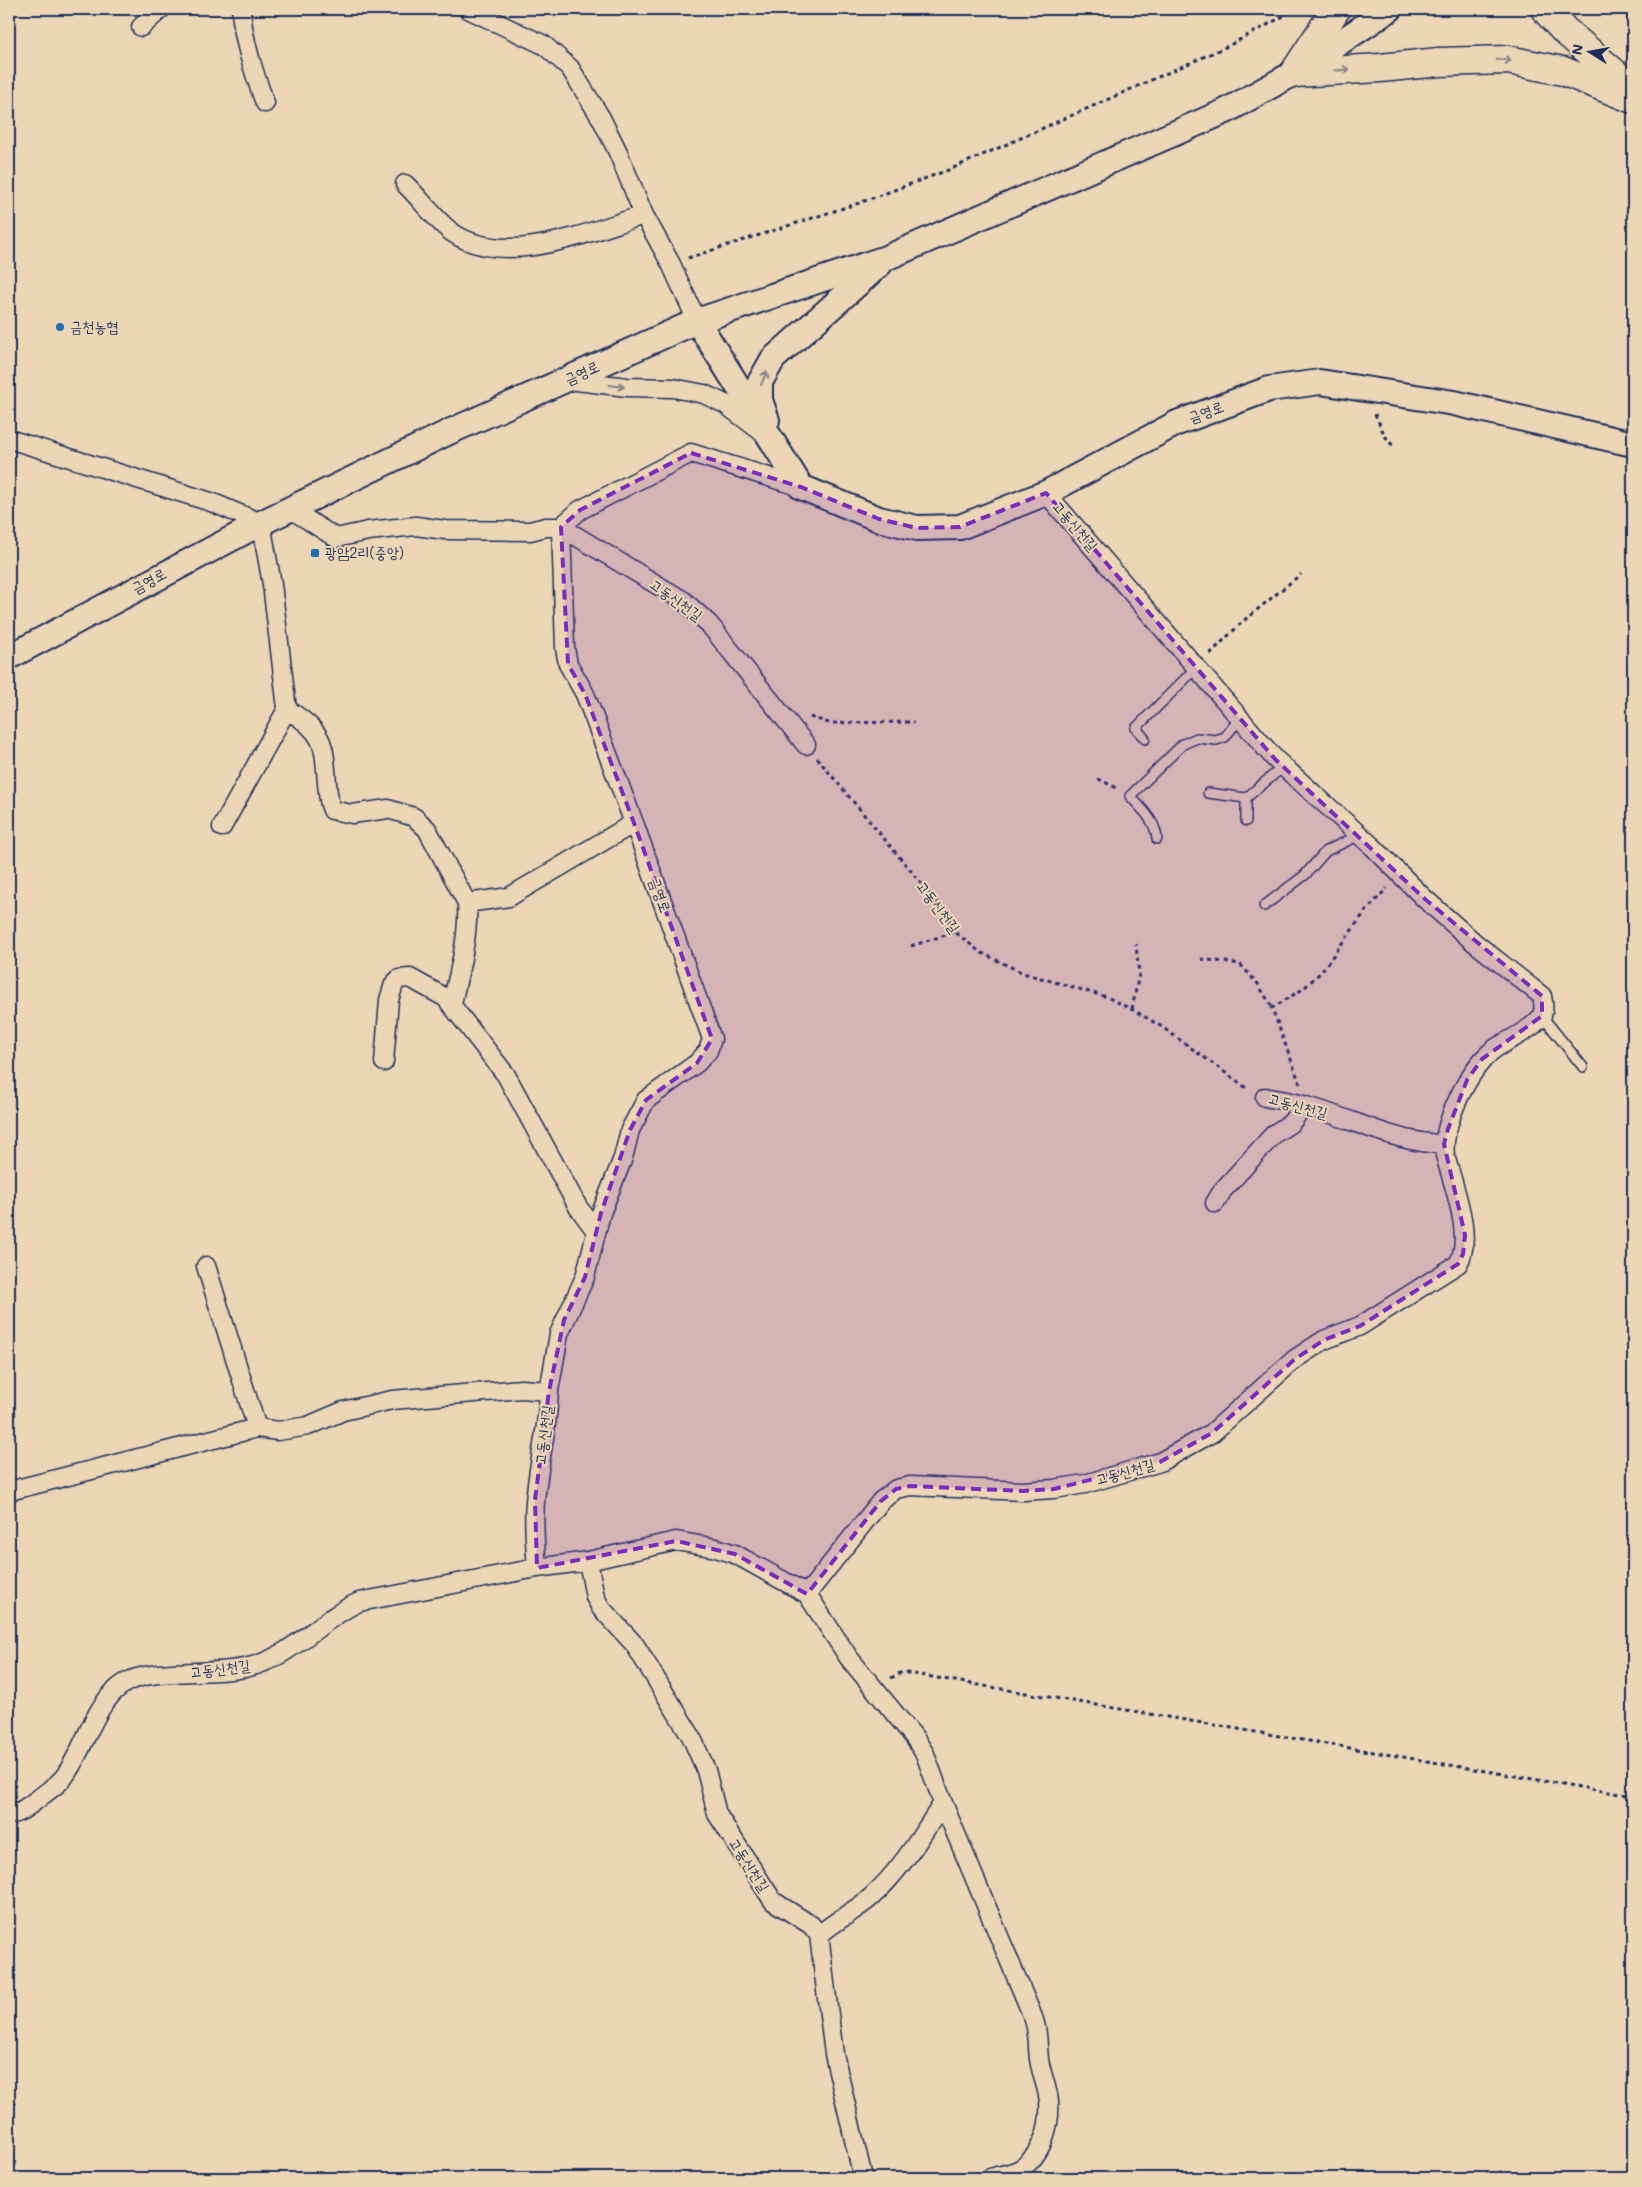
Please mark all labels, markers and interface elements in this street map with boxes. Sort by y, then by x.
north arrow [1564,28,1614,78]
text: N [1566,42,1587,56]
one-way arrow [1496,56,1512,65]
one-way arrow [1334,66,1350,75]
place label: 금천농협 [70,316,118,336]
marker: 금천농협 [54,321,66,333]
street label: 금영로 [561,356,602,389]
one-way arrow [759,371,769,386]
one-way arrow [608,381,624,391]
street label: 금영로 [1185,395,1226,427]
street label: 고동신천길 [1048,496,1103,555]
place label: 광암2리(중앙) [325,542,404,562]
marker: 광암2리(중앙) [309,547,321,559]
street label: 금영로 [128,563,169,597]
street label: 고동신천길 [646,574,707,625]
street label: 금영로 [645,874,677,915]
street label: 고동신천길 [913,876,965,937]
street label: 고동신천길 [1267,1088,1330,1123]
street label: 고동신천길 [529,1404,557,1466]
street label: 고동신천길 [1093,1453,1156,1489]
street label: 고동신천길 [189,1654,251,1682]
street label: 고동신천길 [725,1834,775,1895]

